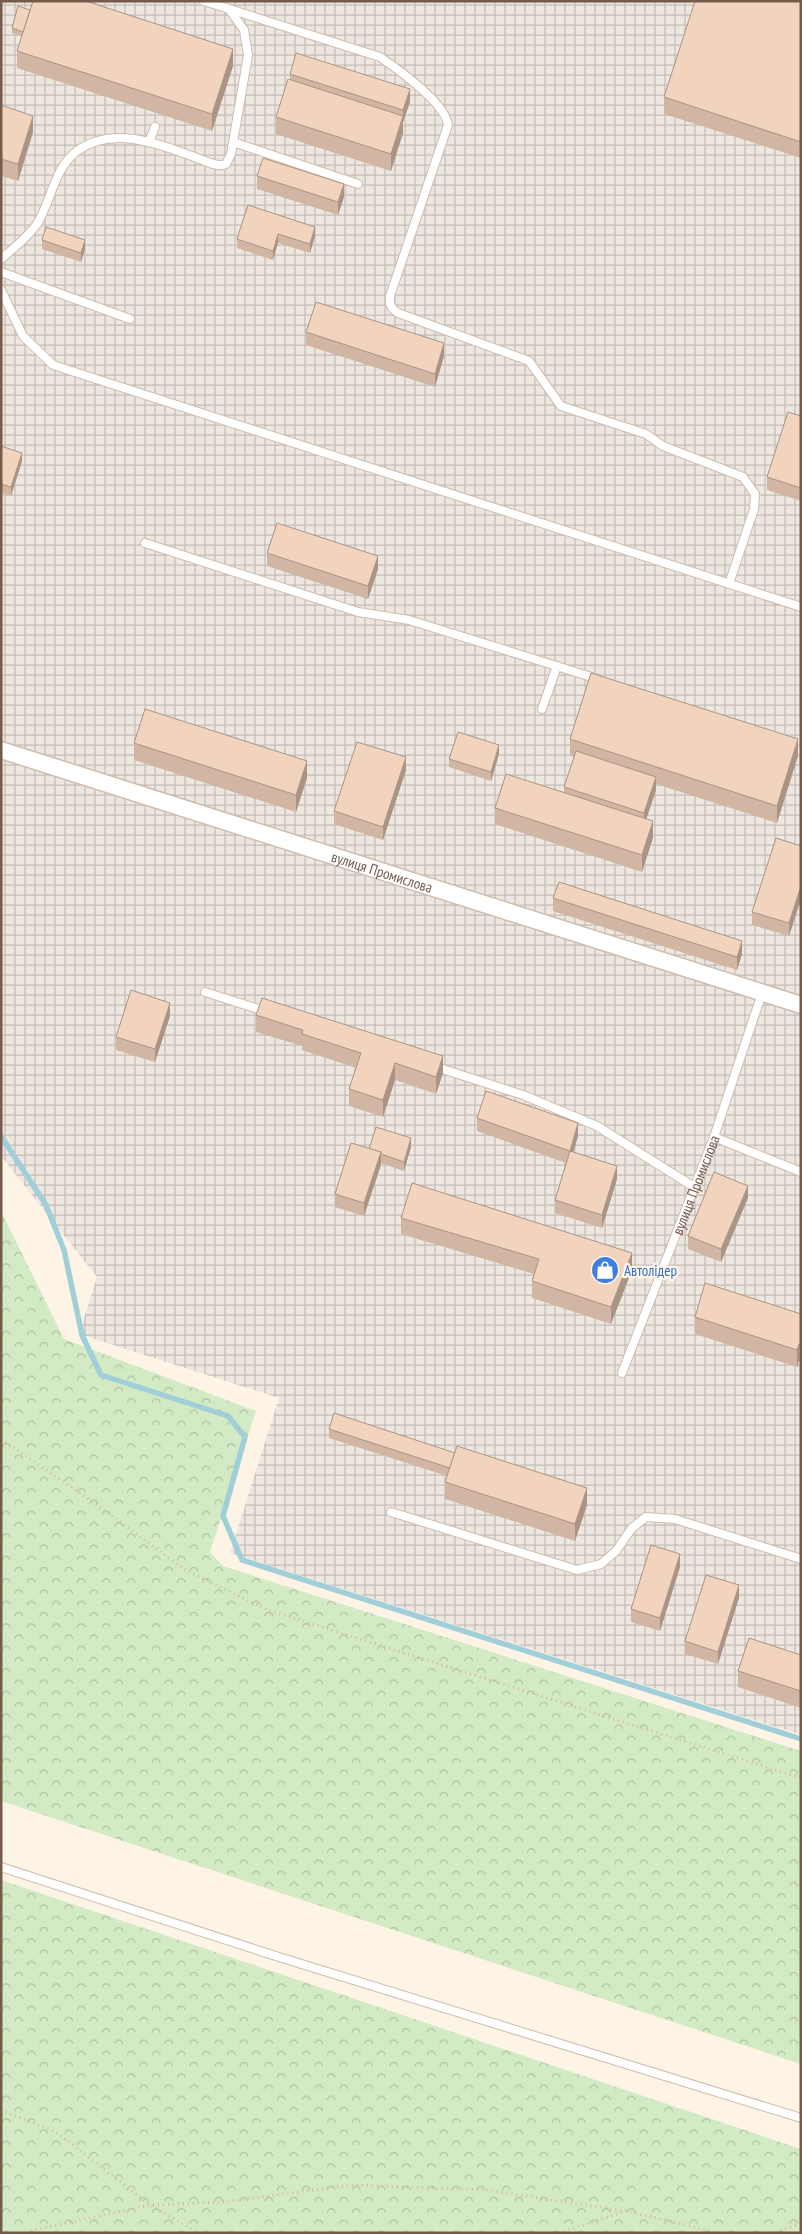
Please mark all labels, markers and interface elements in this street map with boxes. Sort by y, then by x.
street label: вулиця Промислова [329,846,435,896]
street label: вулиця Промислова [667,1132,723,1237]
shop icon: Автолідер [590,1255,620,1285]
place label: Автолідер [624,1261,677,1280]

